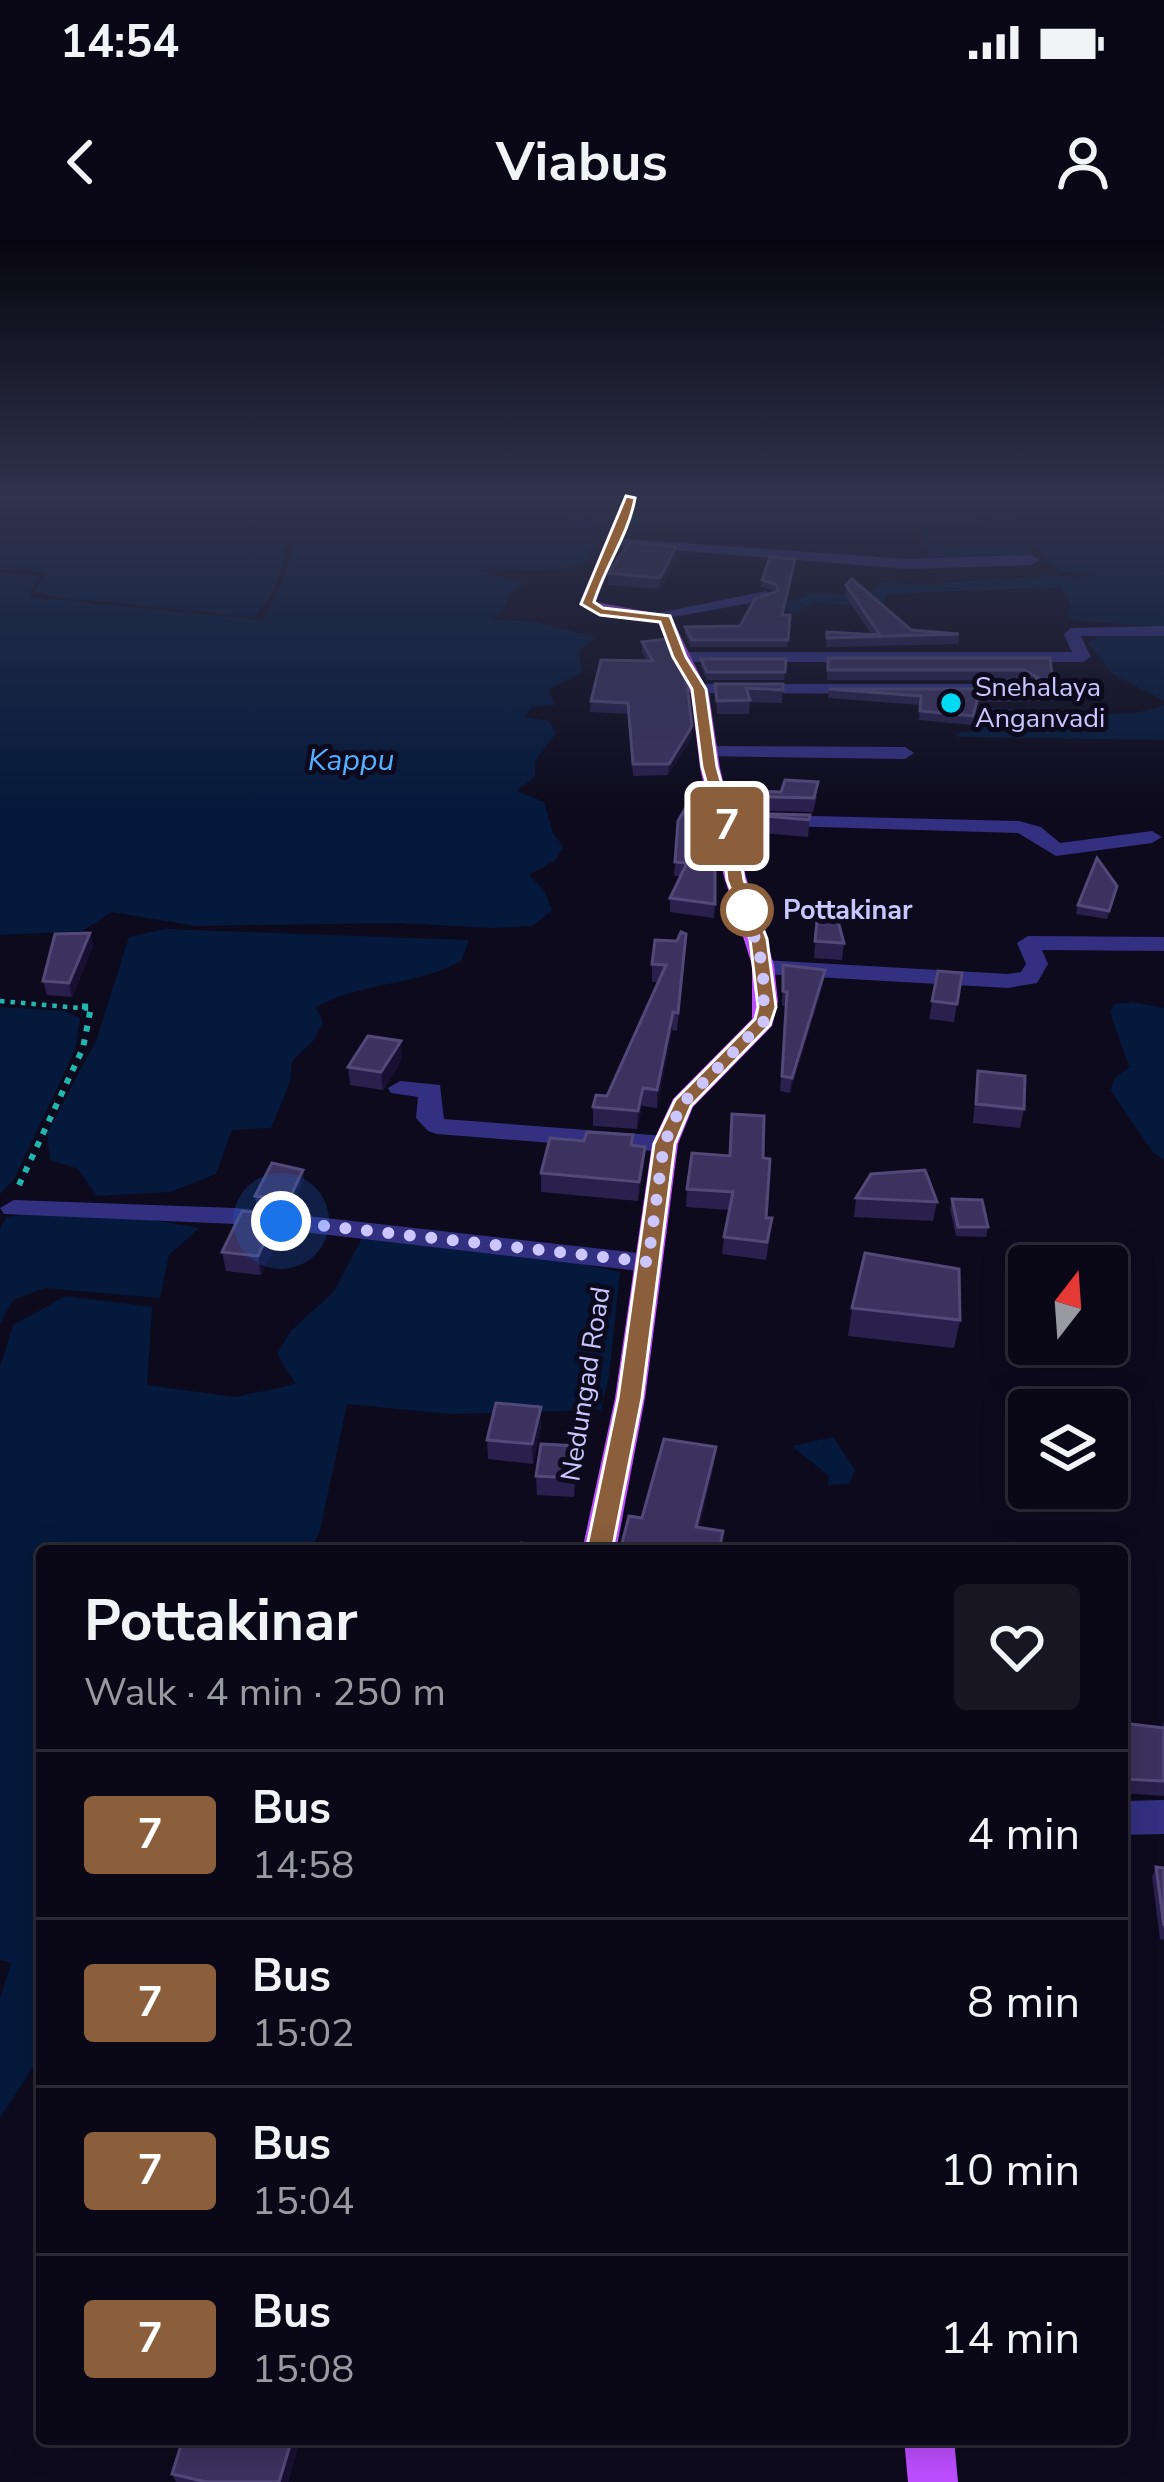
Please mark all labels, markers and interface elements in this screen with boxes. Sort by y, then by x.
text: 14:54 [60,12,179,73]
text: Viabus [496,125,668,199]
icon: back [48,129,114,195]
icon: person [1050,129,1116,195]
place label: Snehalaya Anganvadi [975,669,1105,737]
marker: Snehalaya Anganvadi [938,690,964,716]
water label: Kappu [308,740,394,781]
line badge: 7 [688,787,766,865]
text: 7 [714,797,740,854]
marker: Pottakinar [722,885,772,935]
place label: Pottakinar [783,892,913,929]
your location [251,1191,311,1251]
north arrow [1008,1245,1128,1365]
map controls [1008,1245,1128,1509]
street label: Nedungad Road [552,1284,620,1484]
button: layers [1008,1389,1128,1509]
text: Pottakinar [84,1582,358,1660]
button: heart [954,1584,1080,1710]
text: Walk · 4 min · 250 m [84,1666,446,1719]
text: Bus [252,1778,331,1839]
text: 4 min [967,1804,1080,1865]
text: 7 [137,1806,163,1863]
text: 14:58 [252,1839,355,1892]
text: Bus [252,1946,331,2007]
text: 8 min [967,1972,1080,2033]
text: 7 [137,1974,163,2031]
text: 15:02 [252,2007,355,2060]
text: Bus [252,2114,331,2175]
text: 10 min [940,2140,1080,2201]
text: 7 [137,2142,163,2199]
text: 15:04 [252,2175,355,2228]
text: Bus [252,2282,331,2343]
text: 14 min [940,2308,1080,2369]
text: 7 [137,2310,163,2367]
text: 15:08 [252,2343,355,2396]

